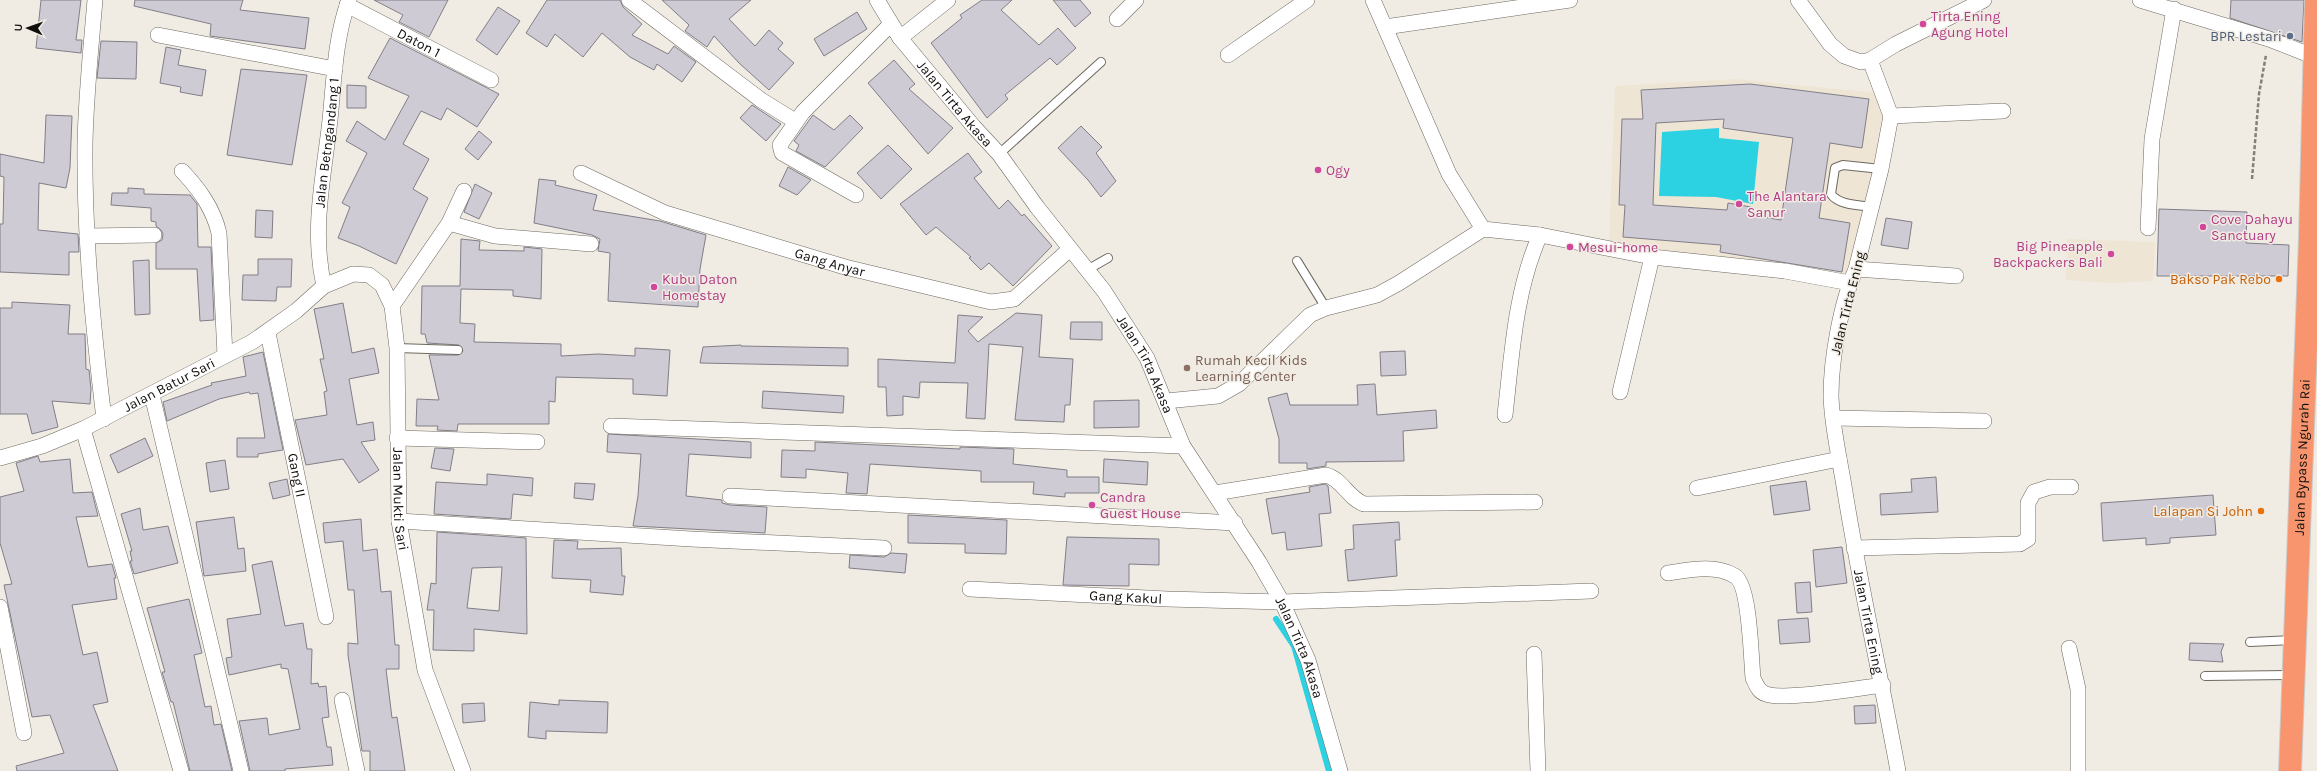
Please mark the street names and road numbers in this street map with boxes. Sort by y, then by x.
street label: Daton 1 [394,24,443,61]
street label: Jalan Tirta Akasa [914,57,996,150]
street label: Jalan Betngandang 1 [311,77,342,209]
street label: Gang Anyar [793,244,867,280]
street label: Jalan Tirta Ening [1827,249,1869,357]
street label: Jalan Tirta Akasa [1113,312,1177,416]
street label: Jalan Batur Sari [120,354,218,415]
street label: Jalan Bypass Ngurah Rai [2290,378,2313,536]
street label: Jalan Mukti Sari [390,447,412,552]
street label: Gang II [284,452,310,498]
street label: Jalan Tirta Ening [1850,568,1888,676]
street label: Gang Kakul [1089,587,1163,607]
street label: Jalan Tirta Akasa [1272,593,1327,700]

